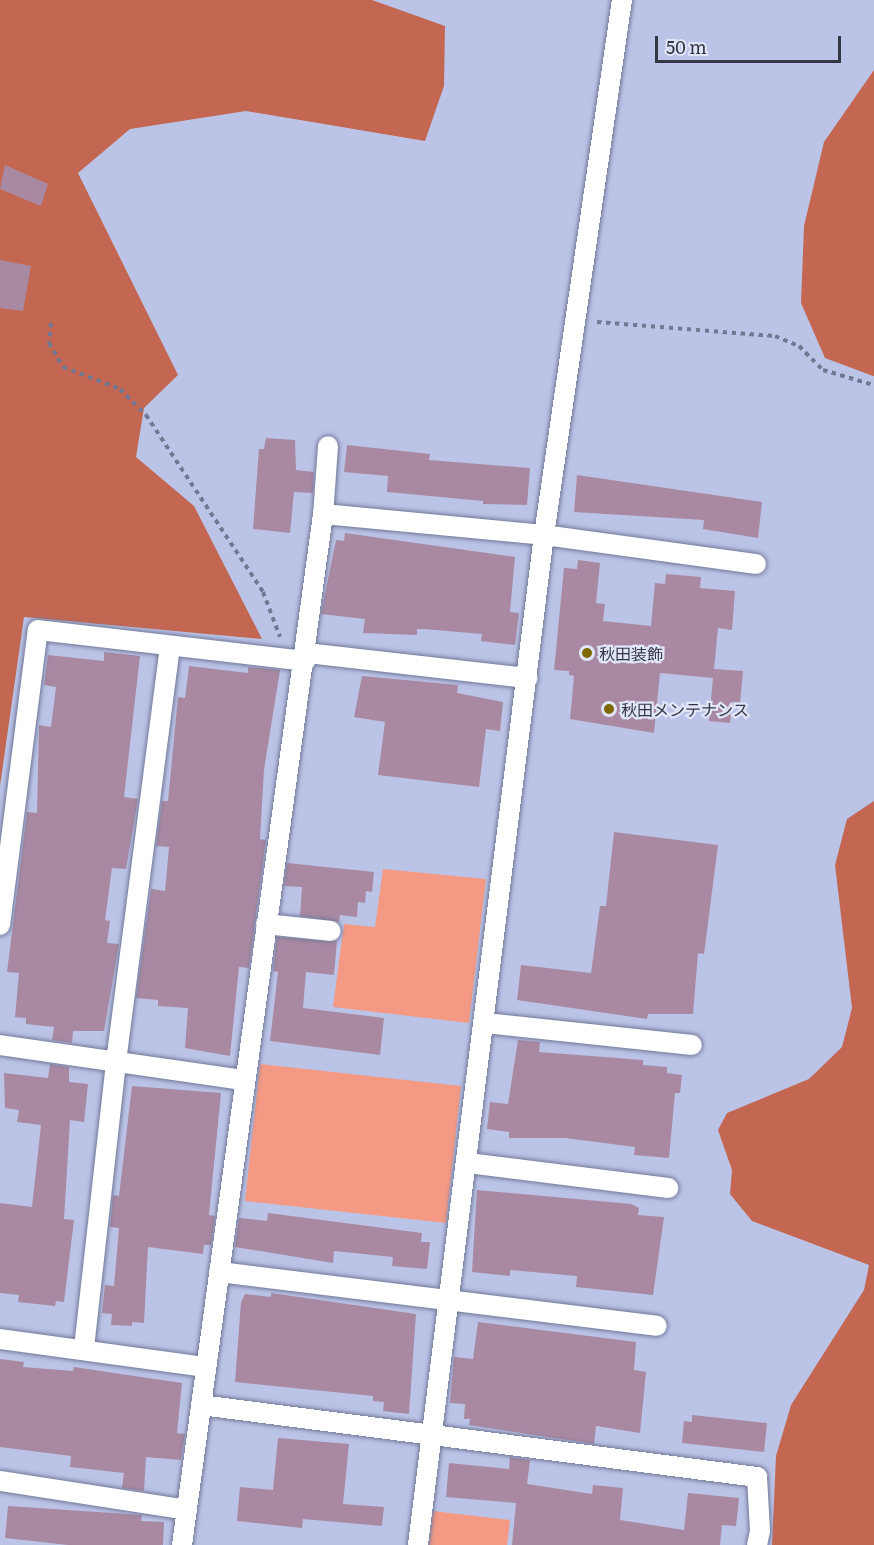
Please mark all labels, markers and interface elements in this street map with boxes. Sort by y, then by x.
scale bar [658,24,844,62]
text: 50 m [666,33,707,60]
place label: 秋田装飾 [599,643,663,663]
marker: 秋田装飾 [580,646,594,660]
place label: 秋田メンテナンス [621,699,749,719]
marker: 秋田メンテナンス [602,702,616,716]

